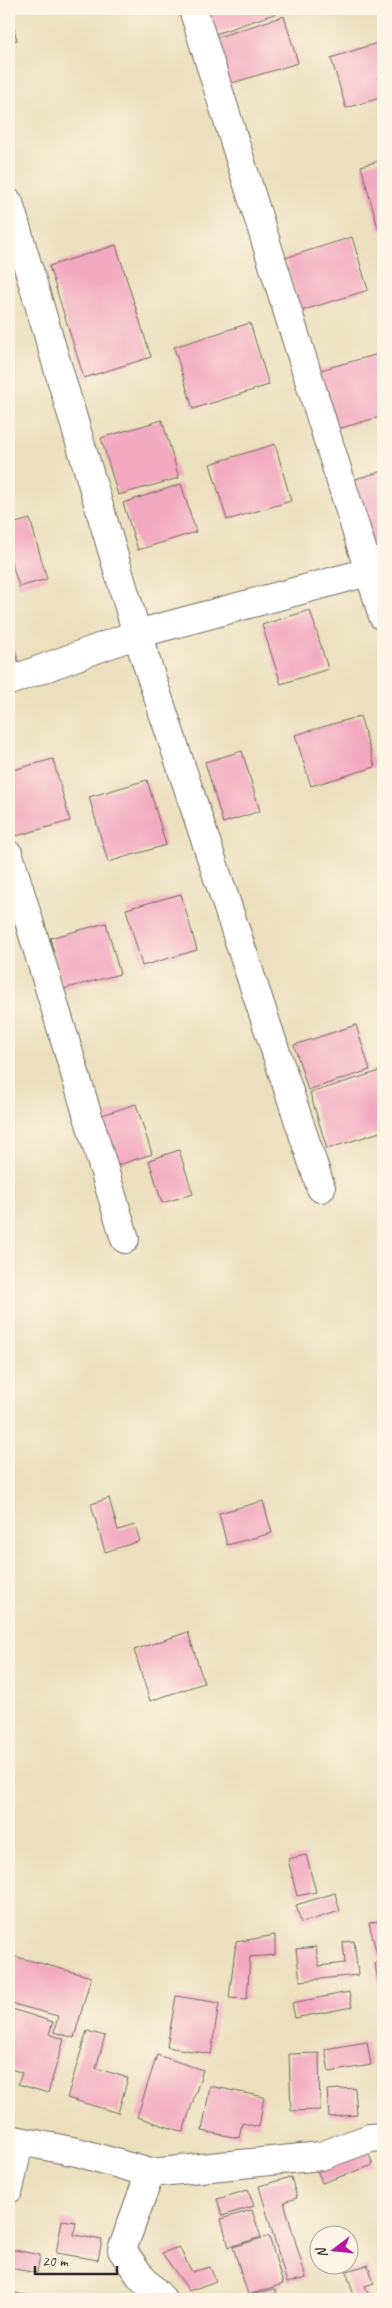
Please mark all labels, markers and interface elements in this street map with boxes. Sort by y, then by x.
north arrow [310,2226,360,2276]
scale bar [35,2243,118,2275]
text: N [312,2245,331,2260]
text: 20 m [42,2252,69,2271]

